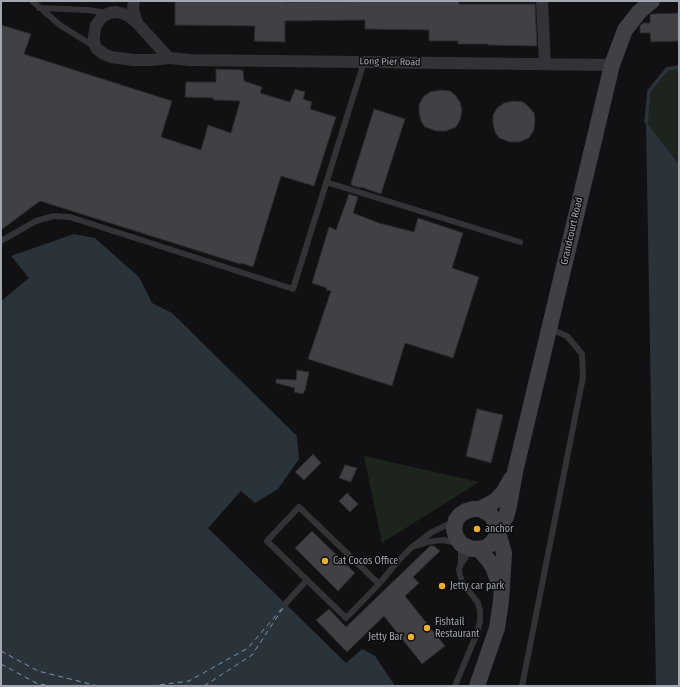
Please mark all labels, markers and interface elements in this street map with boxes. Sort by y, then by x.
street label: Long Pier Road [359,55,421,69]
street label: Grandcourt Road [558,196,586,266]
place label: anchor [485,523,513,535]
marker: anchor [472,524,482,534]
place label: Cat Cocos Office [333,555,398,567]
marker: Cat Cocos Office [320,556,330,566]
place label: Jetty car park [450,580,504,592]
marker: Jetty car park [437,581,447,591]
place label: Fishtail Restaurant [435,616,479,640]
marker: Fishtail Restaurant [422,623,432,633]
place label: Jetty Bar [368,631,403,643]
marker: Jetty Bar [406,632,416,642]

